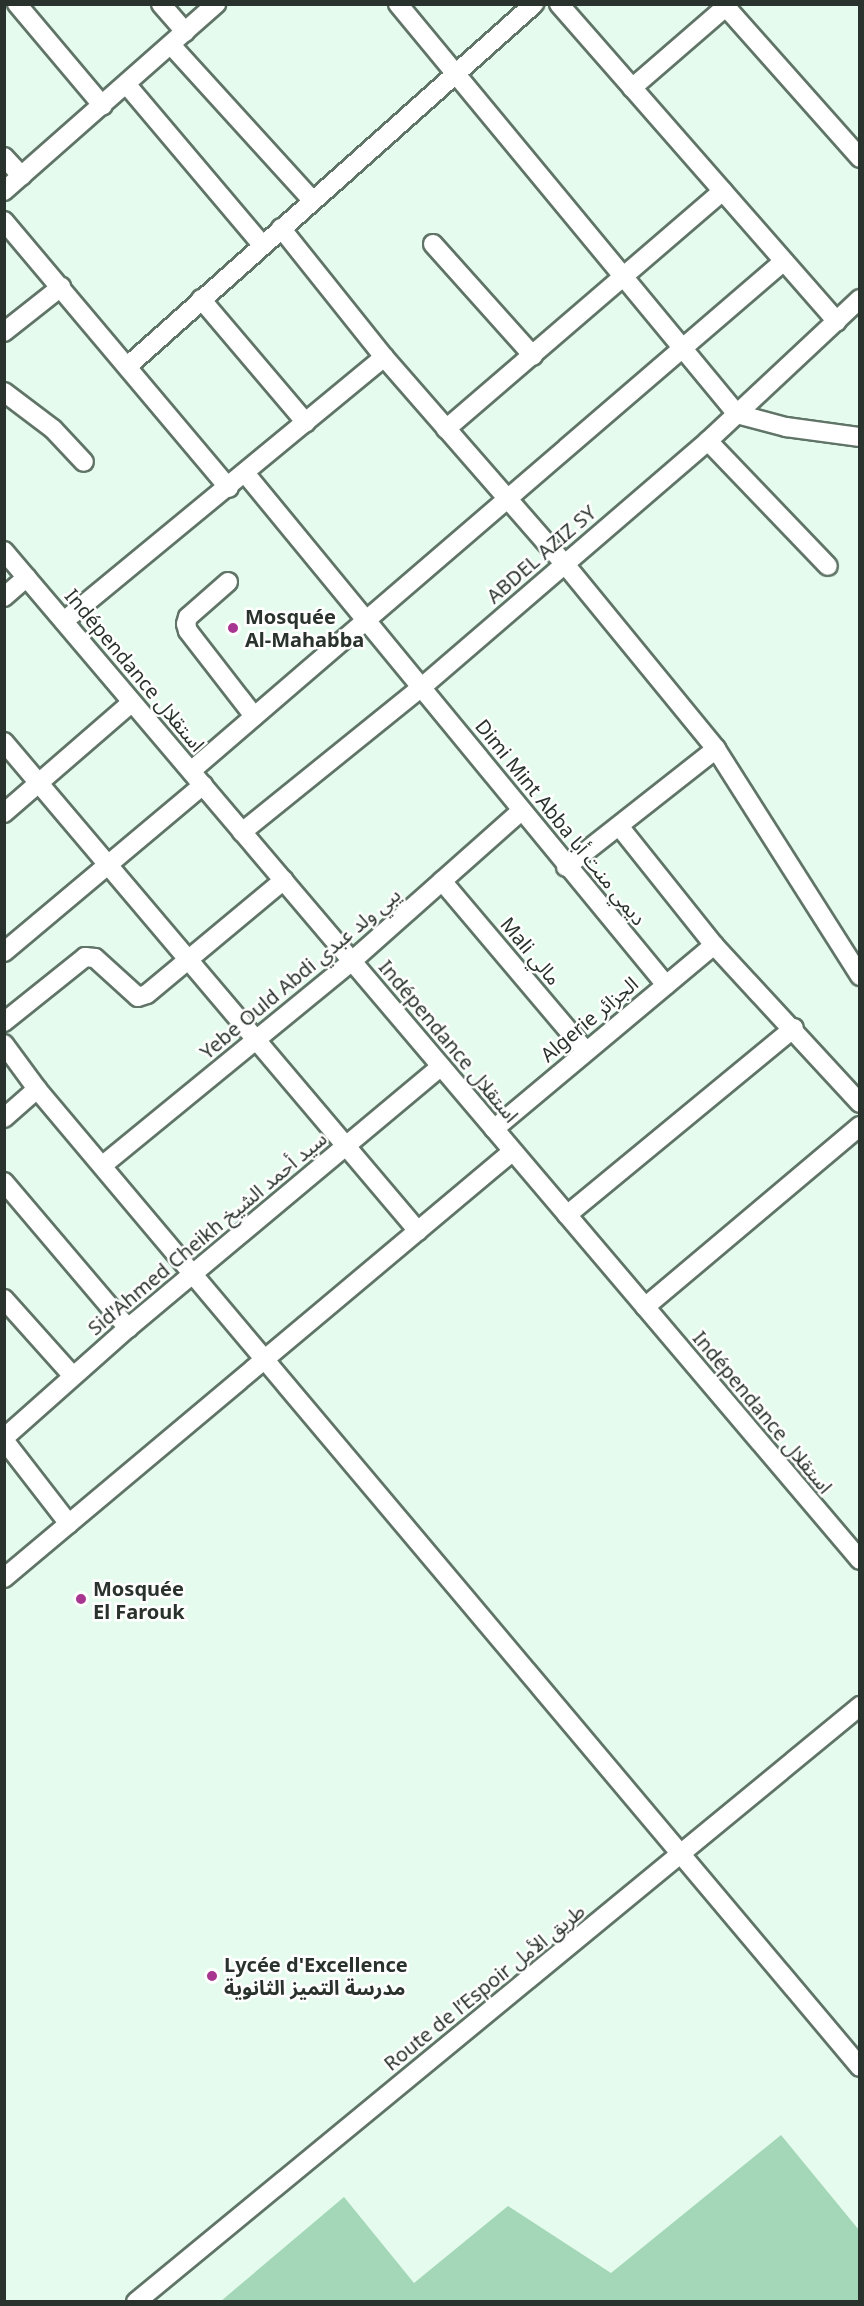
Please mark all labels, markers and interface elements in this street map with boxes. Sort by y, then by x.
street label: ABDEL AZIZ SY [481,500,601,608]
street label: Indépendance استقلال [60,584,210,756]
place label: Mosquée Al-Mahabba [245,604,364,651]
marker: Mosquée Al-Mahabba [226,621,240,635]
street label: Dimi Mint Abba ديمي منت أبا [470,714,652,930]
street label: Yebe Ould Abdi يبي ولد عبدي [195,882,405,1064]
street label: Mali مالي [496,912,566,990]
street label: Indépendance استقلال [374,955,524,1127]
street label: Algerie الجزائر [535,971,643,1067]
street label: Sid'Ahmed Cheikh سيد أحمد الشيخ [83,1126,331,1340]
street label: Indépendance استقلال [688,1326,838,1498]
place label: Mosquée El Farouk [93,1576,185,1623]
marker: Mosquée El Farouk [74,1592,88,1606]
street label: Route de l’Espoir طريق الأمل [379,1899,589,2075]
place label: Lycée d'Excellence مدرسة التميز الثانوية [224,1952,408,1999]
marker: Lycée d'Excellence مدرسة التميز الثانوية [205,1969,219,1983]

